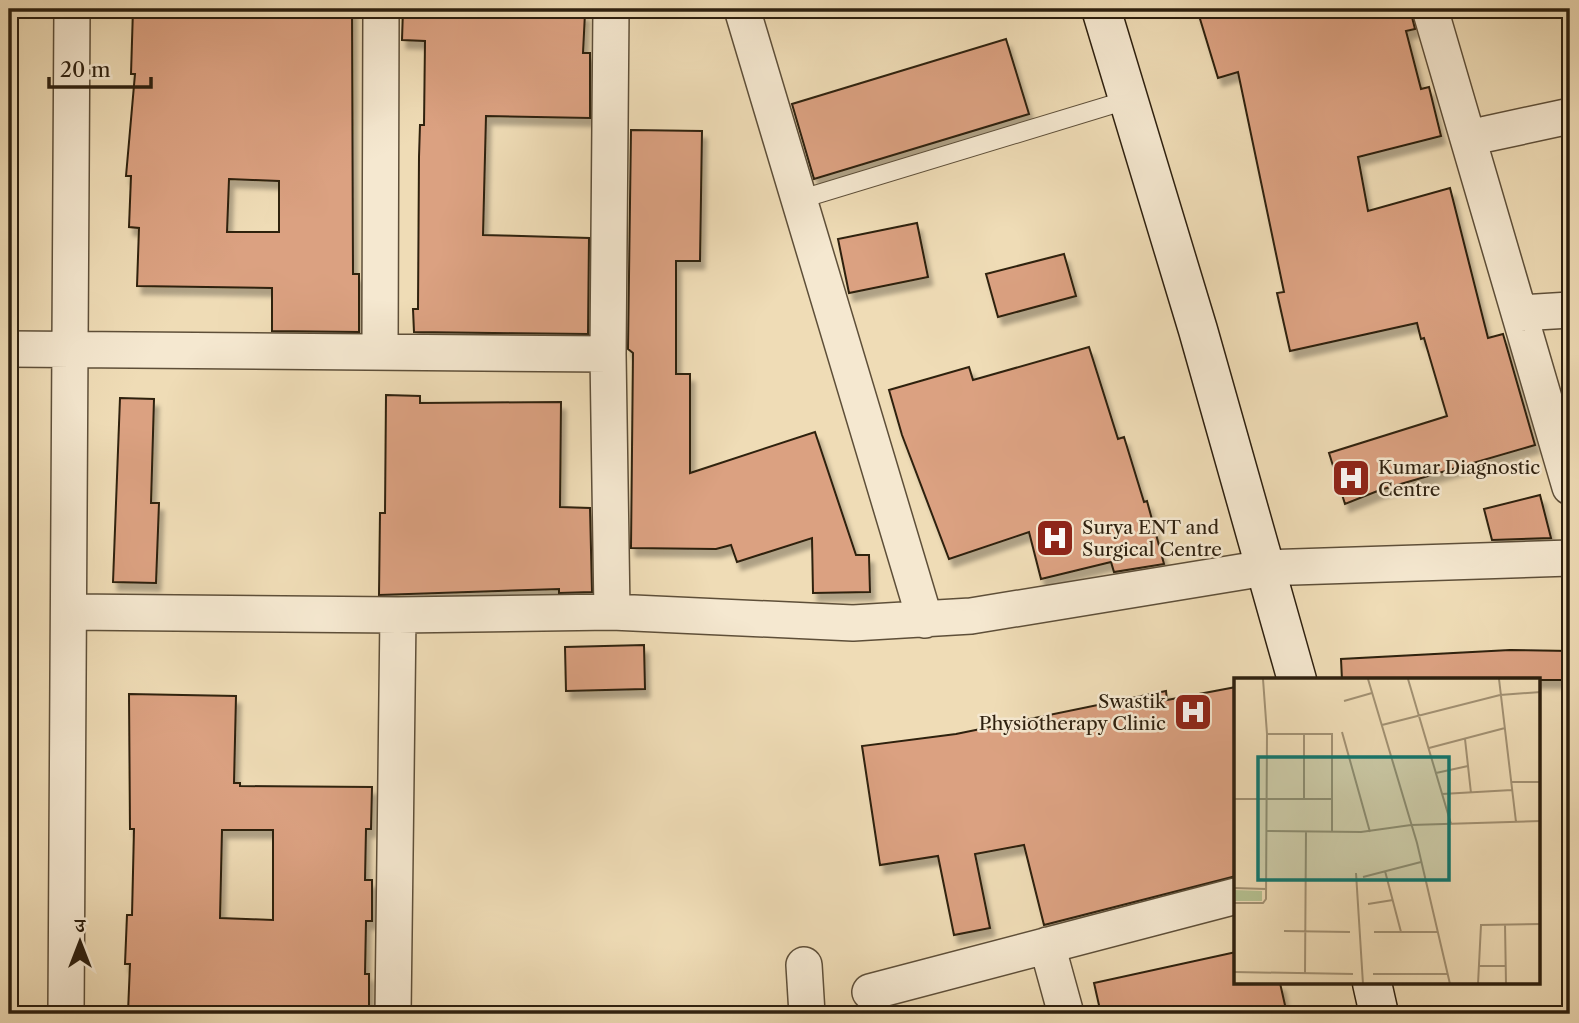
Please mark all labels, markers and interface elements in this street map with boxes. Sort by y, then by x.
scale bar [49,46,150,90]
text: 20 m [60,57,111,82]
place label: Kumar Diagnostic Centre [1378,456,1540,501]
hospital icon: Kumar Diagnostic Centre [1330,457,1372,499]
place label: Surya ENT and Surgical Centre [1082,516,1222,561]
hospital icon: Surya ENT and Surgical Centre [1034,517,1076,559]
inset map [1234,678,1540,984]
place label: Swastik Physiotherapy Clinic [979,690,1167,735]
hospital icon: Swastik Physiotherapy Clinic [1172,691,1214,733]
north arrow [46,908,116,978]
text: उ [73,914,86,937]

